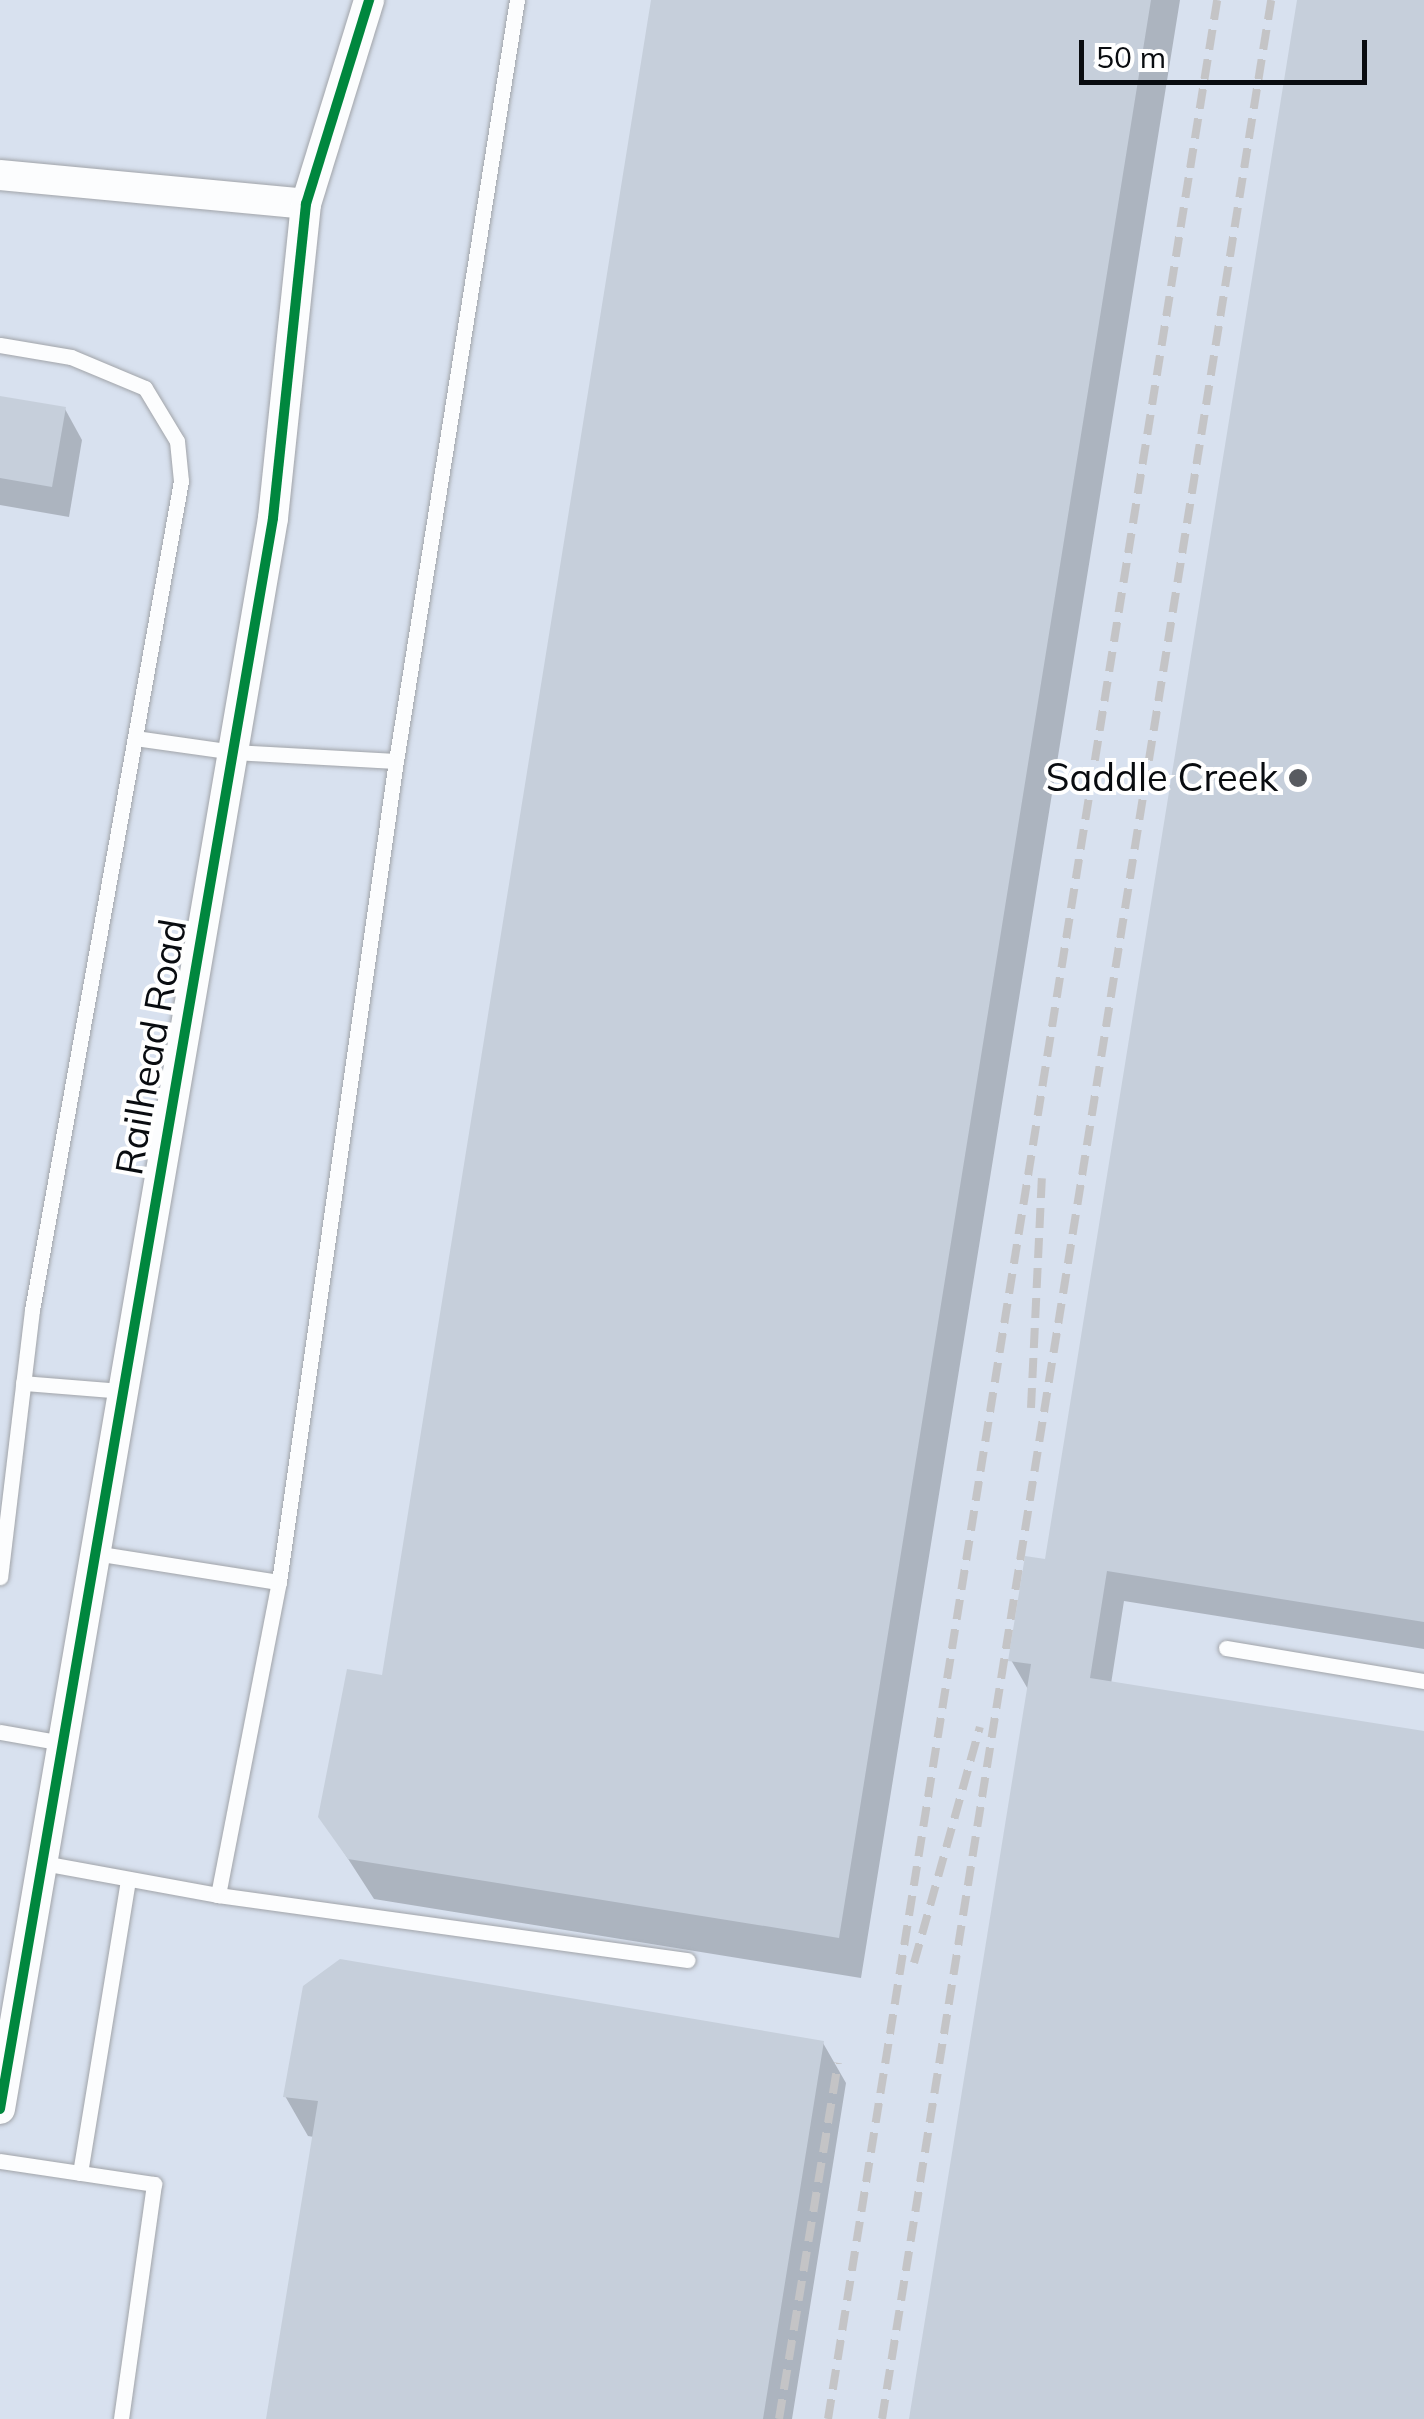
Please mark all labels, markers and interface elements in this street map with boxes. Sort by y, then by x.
scale bar [1084,20,1372,82]
text: 50 m [1096,38,1166,76]
place label: Saddle Creek [1046,755,1278,801]
marker: Saddle Creek [1287,767,1309,789]
street label: Railhead Road [106,916,196,1178]

